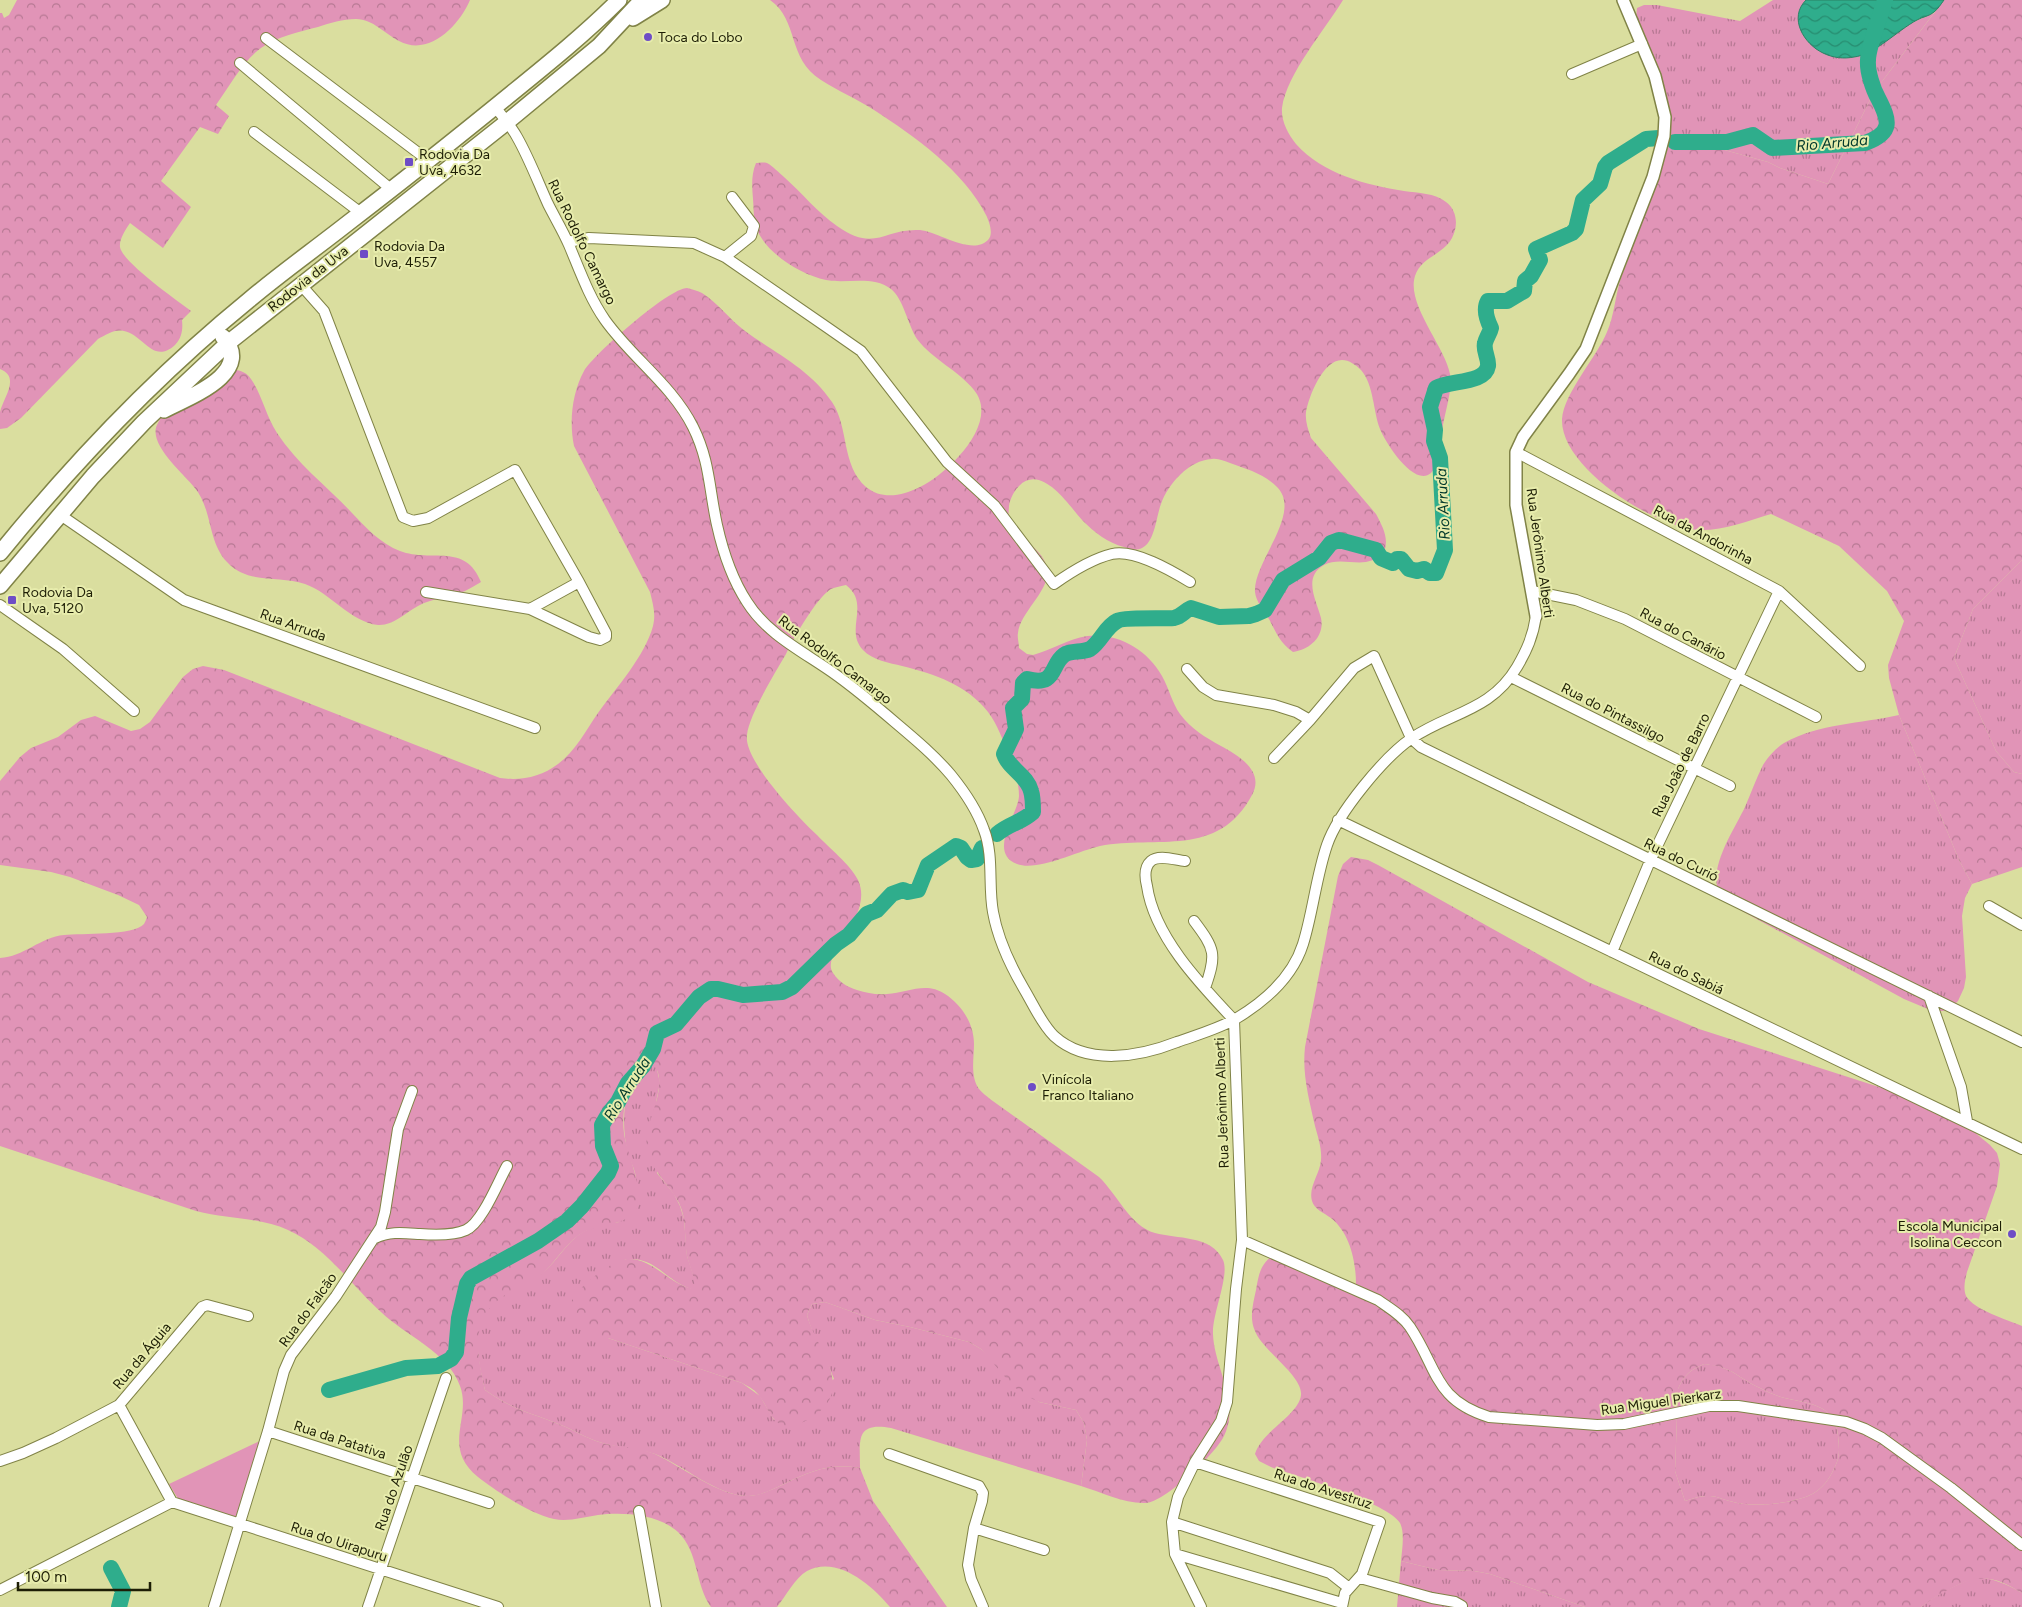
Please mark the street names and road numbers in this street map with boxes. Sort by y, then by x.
street label: Rua Rodolfo Camargo [544,176,620,308]
street label: Rodovia da Uva [265,242,351,316]
street label: Rua Jerônimo Alberti [1522,487,1558,619]
street label: Rua da Andorinha [1650,502,1756,568]
street label: Rua do Canário [1637,604,1729,664]
street label: Rua Arruda [258,605,328,645]
street label: Rua Rodolfo Camargo [775,612,895,708]
street label: Rua do Pintassilgo [1558,679,1668,747]
street label: Rua João de Barro [1648,710,1714,820]
street label: Rua do Curió [1641,835,1721,885]
street label: Rua do Sabiá [1646,948,1726,998]
street label: Rua Jerônimo Alberti [1211,1037,1233,1169]
street label: Rua do Falcão [275,1270,341,1350]
street label: Rua da Águia [109,1319,175,1393]
street label: Rua Miguel Pierkarz [1600,1385,1723,1419]
street label: Rua da Patativa [292,1417,388,1463]
street label: Rua do Azulão [371,1443,417,1533]
street label: Rua do Avestruz [1272,1465,1374,1513]
street label: Rua do Uirapuru [289,1518,389,1566]

